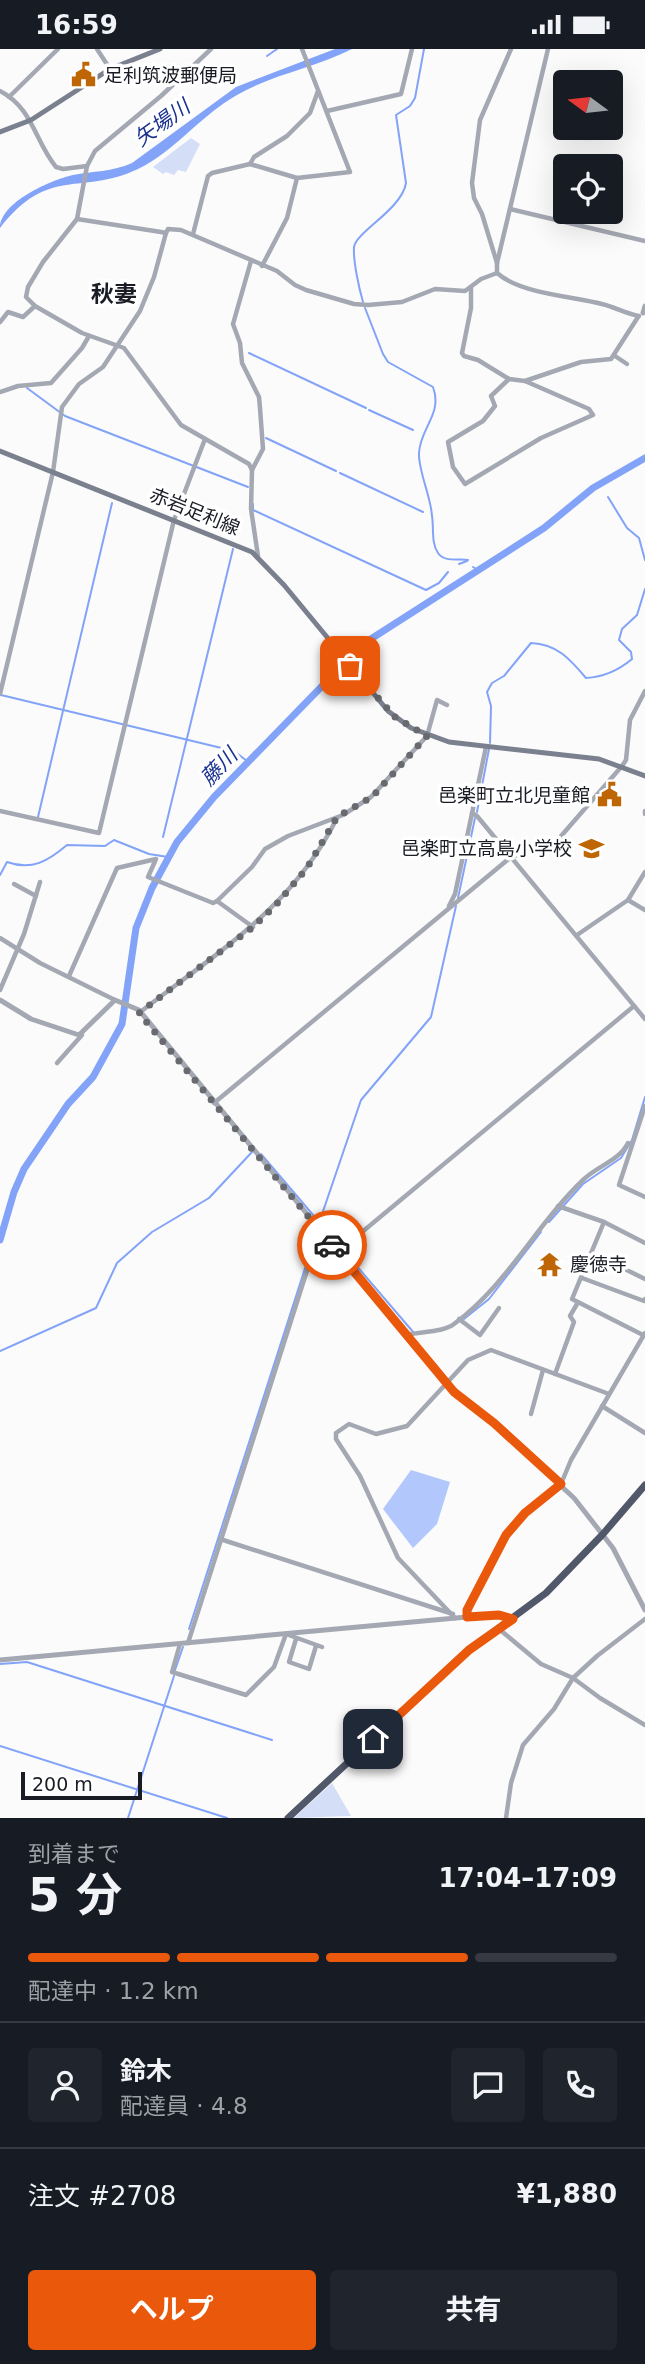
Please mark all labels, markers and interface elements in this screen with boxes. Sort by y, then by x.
text: 16:59 [35,10,118,40]
public building icon: 足利筑波郵便局 [70,61,98,89]
place label: 足利筑波郵便局 [104,64,237,86]
north arrow [553,70,623,140]
map controls [553,70,623,224]
water label: 矢場川 [129,94,196,151]
button: locate [553,154,623,224]
district label: 秋妻 [91,281,137,307]
street label: 赤岩足利線 [147,483,243,539]
pin [320,636,380,696]
icon: bag [331,647,369,685]
water label: 藤川 [196,742,244,790]
public building icon: 邑楽町立北児童館 [596,781,624,809]
place label: 邑楽町立北児童館 [438,784,590,806]
school or university icon: 邑楽町立高島小学校 [578,834,606,862]
place label: 邑楽町立高島小学校 [401,837,572,859]
courier [297,1210,367,1280]
icon: car [313,1226,351,1264]
temple icon: 慶徳寺 [536,1250,564,1278]
place label: 慶徳寺 [570,1253,627,1275]
pin [343,1709,403,1769]
icon: home [354,1720,392,1758]
scale bar [21,1769,142,1801]
text: 200 m [32,1773,93,1795]
text: 到着まで [28,1841,120,1867]
text: 17:04–17:09 [438,1863,617,1893]
text: 5 分 [28,1868,122,1922]
text: 配達中 · 1.2 km [28,1978,199,2004]
button: person [28,2048,102,2122]
button: chat [451,2048,525,2122]
button: phone [543,2048,617,2122]
text: 鈴木 [120,2056,172,2086]
text: 配達員 · 4.8 [120,2093,248,2119]
text: ¥1,880 [517,2179,617,2209]
text: 注文 #2708 [28,2181,176,2211]
button: ヘルプ [28,2270,316,2350]
button: 共有 [330,2270,617,2350]

